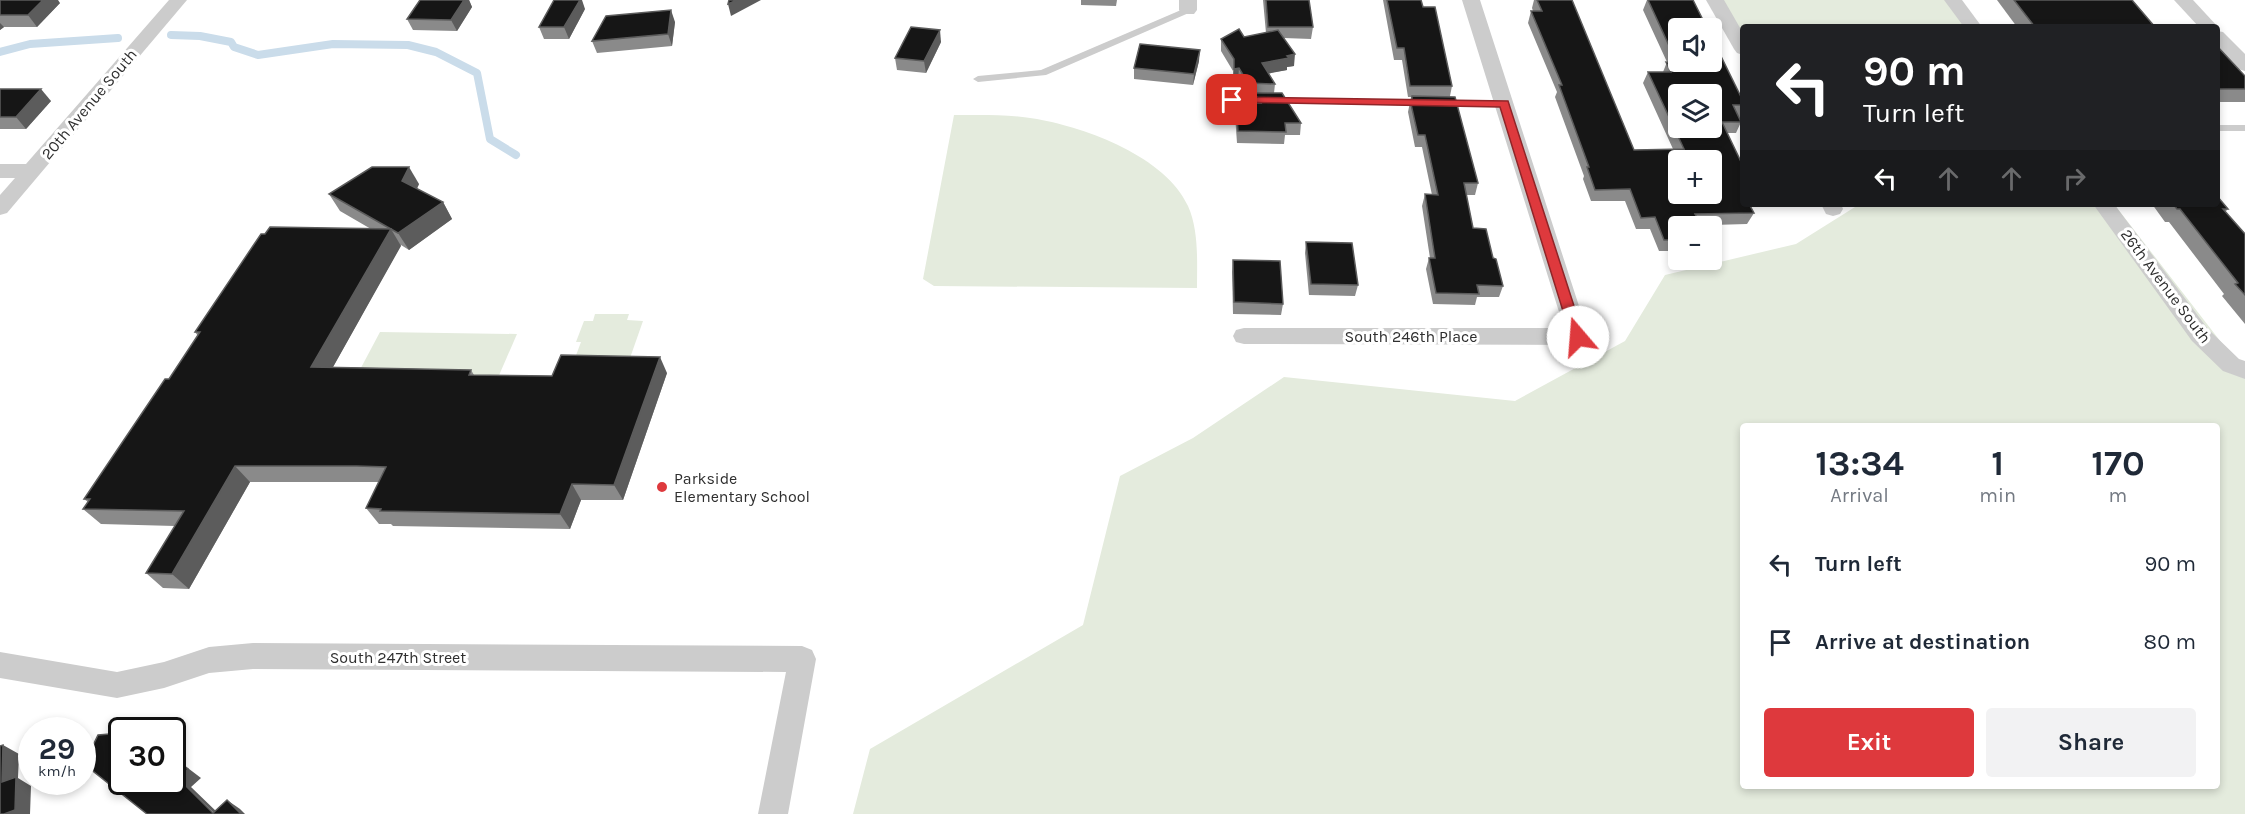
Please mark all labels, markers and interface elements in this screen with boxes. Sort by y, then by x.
map controls [1668,18,1722,270]
button: sound [1668,18,1722,72]
street label: 20th Avenue South [37,45,141,163]
text: 90 m [1863,46,1966,96]
icon: left [1764,48,1842,126]
pin [1206,74,1257,125]
icon: arrive [1215,83,1248,116]
button: layers [1668,84,1722,138]
text: Turn left [1863,97,1964,129]
button: + [1668,150,1722,204]
icon: left [1869,162,1902,195]
icon: ahead [1932,162,1965,195]
icon: ahead [1995,162,2028,195]
icon: right [2058,162,2091,195]
button: − [1668,216,1722,270]
street label: 26th Avenue South [2117,225,2215,347]
position arrow [1546,305,1610,369]
street label: South 246th Place [1344,327,1478,346]
text: 13:34 [1815,442,1904,484]
text: 1 [1991,442,2004,484]
text: 170 [2091,442,2145,484]
place label: Parkside Elementary School [674,469,810,506]
marker: Parkside Elementary School [655,480,669,494]
text: Arrival [1830,484,1889,507]
text: min [1979,484,2016,507]
text: m [2109,484,2127,507]
icon: left [1764,548,1797,581]
text: Turn left [1815,551,1902,577]
text: 90 m [2144,551,2196,577]
icon: arrive [1764,626,1797,659]
text: Arrive at destination [1815,629,2030,655]
text: 80 m [2144,629,2196,655]
street label: South 247th Street [330,648,466,667]
button: Exit [1764,708,1974,777]
button: Share [1986,708,2196,777]
speed limit sign: 30 [108,717,186,795]
text: 29 [39,731,75,767]
text: km/h [38,762,76,780]

